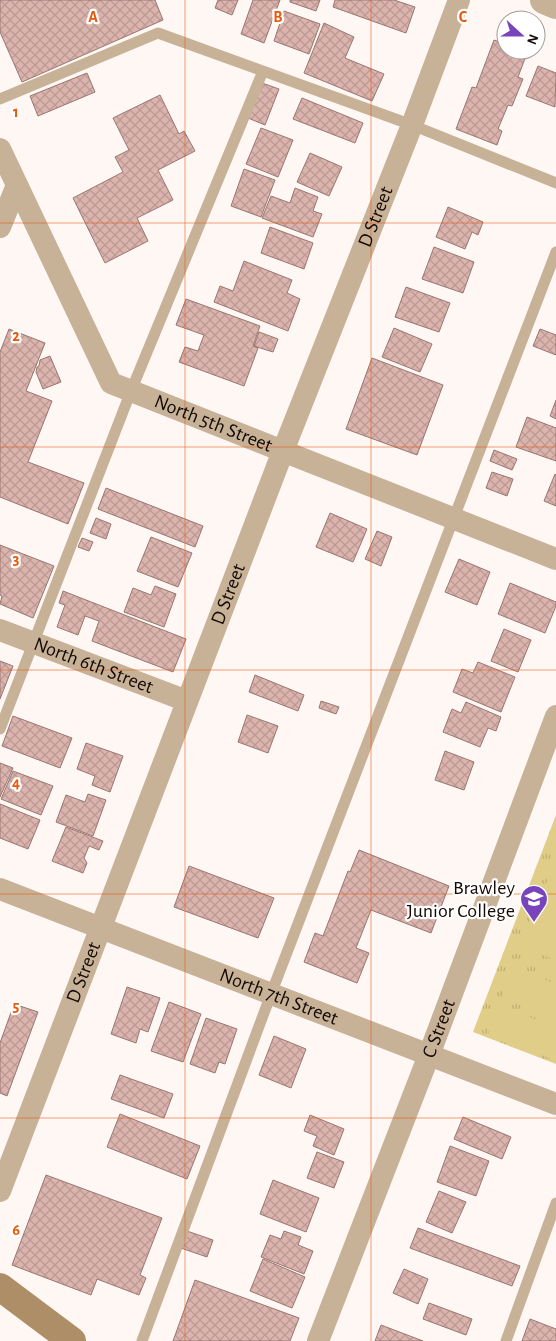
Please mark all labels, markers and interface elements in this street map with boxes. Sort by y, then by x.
text: A [88,9,98,25]
text: B [273,9,283,25]
text: C [459,9,468,25]
north arrow [496,10,546,60]
text: N [524,32,540,46]
text: 1 [13,104,19,120]
street label: D Street [355,183,397,250]
text: 2 [12,328,20,344]
street label: North 5th Street [151,391,276,456]
text: 3 [13,551,20,567]
street label: D Street [208,560,249,627]
street label: North 6th Street [31,634,157,697]
text: 4 [12,775,20,791]
place label: Brawley Junior College [407,878,515,921]
school or university icon: Brawley Junior College [519,884,549,923]
street label: D Street [63,939,104,1006]
street label: North 7th Street [217,965,341,1029]
street label: C Street [419,996,459,1061]
text: 5 [13,998,20,1014]
text: 6 [12,1222,20,1238]

